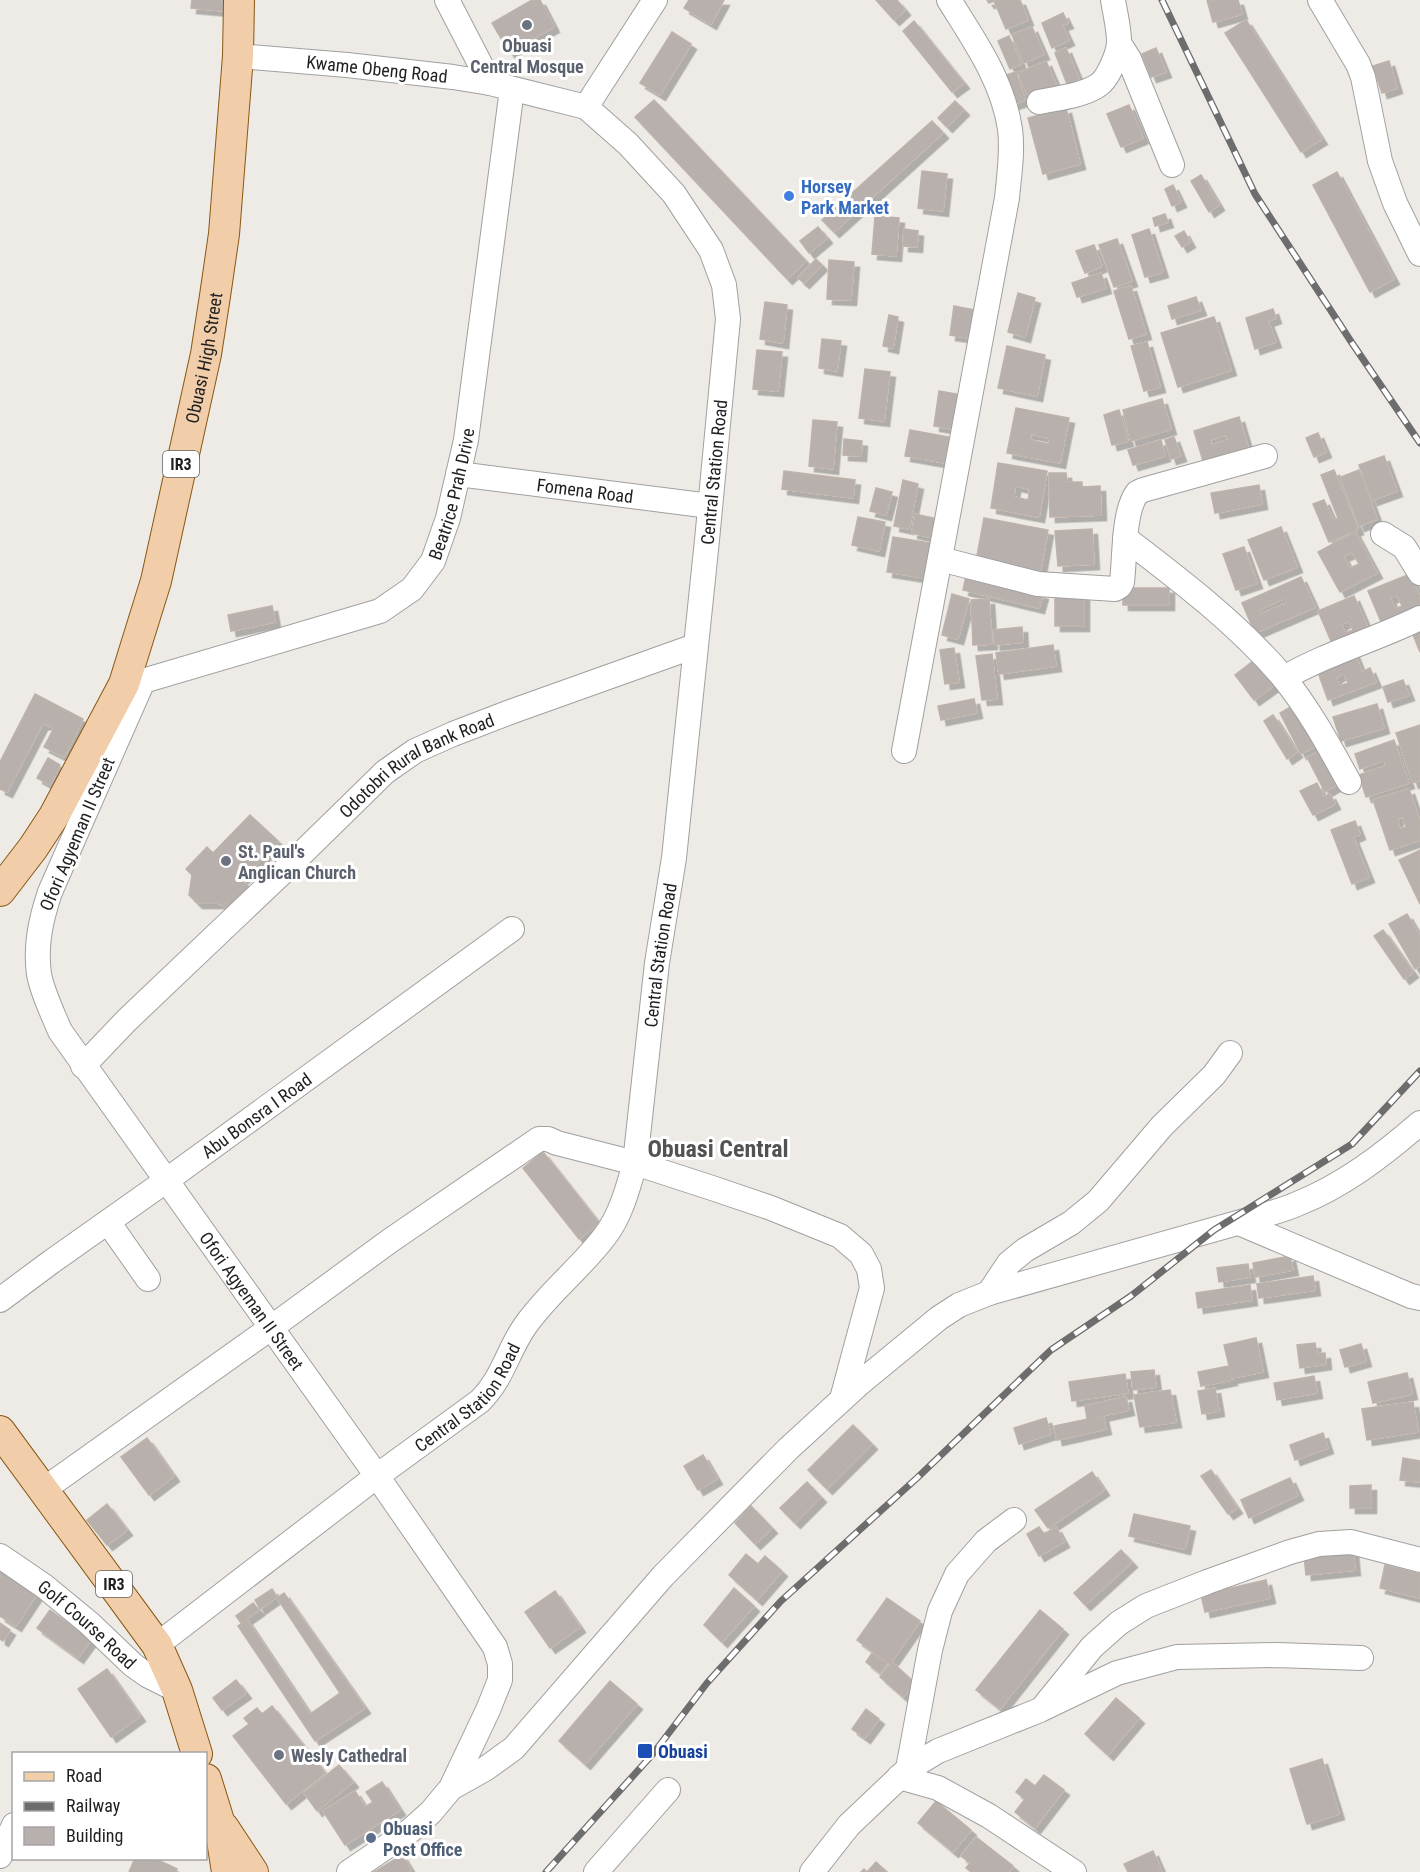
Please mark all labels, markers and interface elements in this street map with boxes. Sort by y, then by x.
marker: Obuasi Central Mosque [520,18,534,32]
place label: Obuasi Central Mosque [470,35,584,77]
street label: Kwame Obeng Road [305,51,449,87]
place label: Horsey Park Market [801,176,889,218]
marker: Horsey Park Market [782,189,796,203]
street label: Obuasi High Street [181,291,226,425]
street label: Central Station Road [696,399,731,546]
street label: Beatrice Prah Drive [424,427,478,562]
road number: IR3 [163,451,199,477]
street label: Fomena Road [535,474,635,507]
street label: Odotobri Rural Bank Road [335,709,497,822]
street label: Ofori Agyeman II Street [35,754,119,914]
place label: St. Paul's Anglican Church [238,841,356,883]
marker: St. Paul's Anglican Church [219,854,233,868]
street label: Central Station Road [640,881,680,1028]
street label: Abu Bonsra I Road [197,1068,315,1162]
district label: Obuasi Central [647,1135,789,1163]
street label: Ofori Agyeman II Street [196,1227,308,1374]
street label: Central Station Road [410,1339,524,1456]
road number: IR3 [96,1571,132,1597]
street label: Golf Course Road [34,1575,141,1673]
place label: Obuasi [658,1741,708,1762]
marker: Obuasi [636,1742,654,1760]
place label: Wesly Cathedral [291,1745,407,1766]
marker: Wesly Cathedral [272,1748,286,1762]
legend [12,1752,207,1860]
text: Road [66,1765,102,1786]
text: Railway [66,1795,121,1816]
place label: Obuasi Post Office [383,1818,463,1860]
text: Building [66,1825,123,1846]
marker: Obuasi Post Office [364,1831,378,1845]

